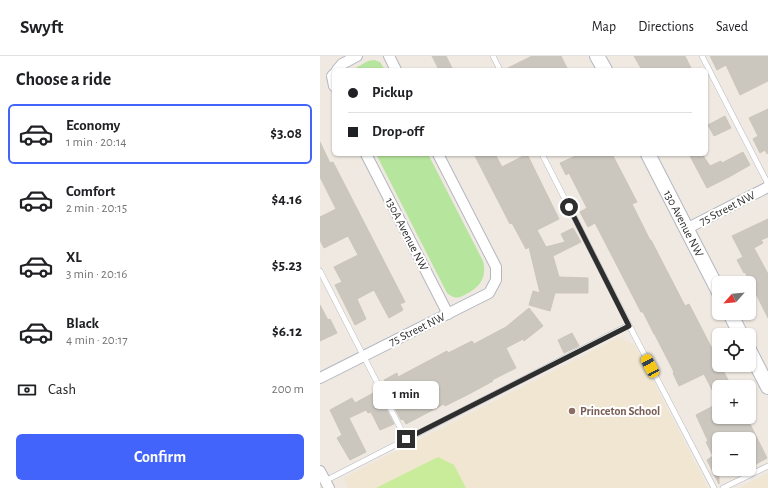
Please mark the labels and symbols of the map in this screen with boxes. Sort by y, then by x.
street label: 130 Avenue NW [662,188,706,259]
street label: 75 Street NW [697,189,757,227]
street label: 130A Avenue NW [383,196,431,273]
route start [560,198,578,216]
north arrow [712,276,756,320]
street label: 75 Street NW [387,310,447,348]
car [639,353,661,379]
callout: 1 min [373,381,439,409]
place label: Princeton School [580,405,660,417]
marker: Princeton School [567,406,577,416]
route end [397,430,415,448]

